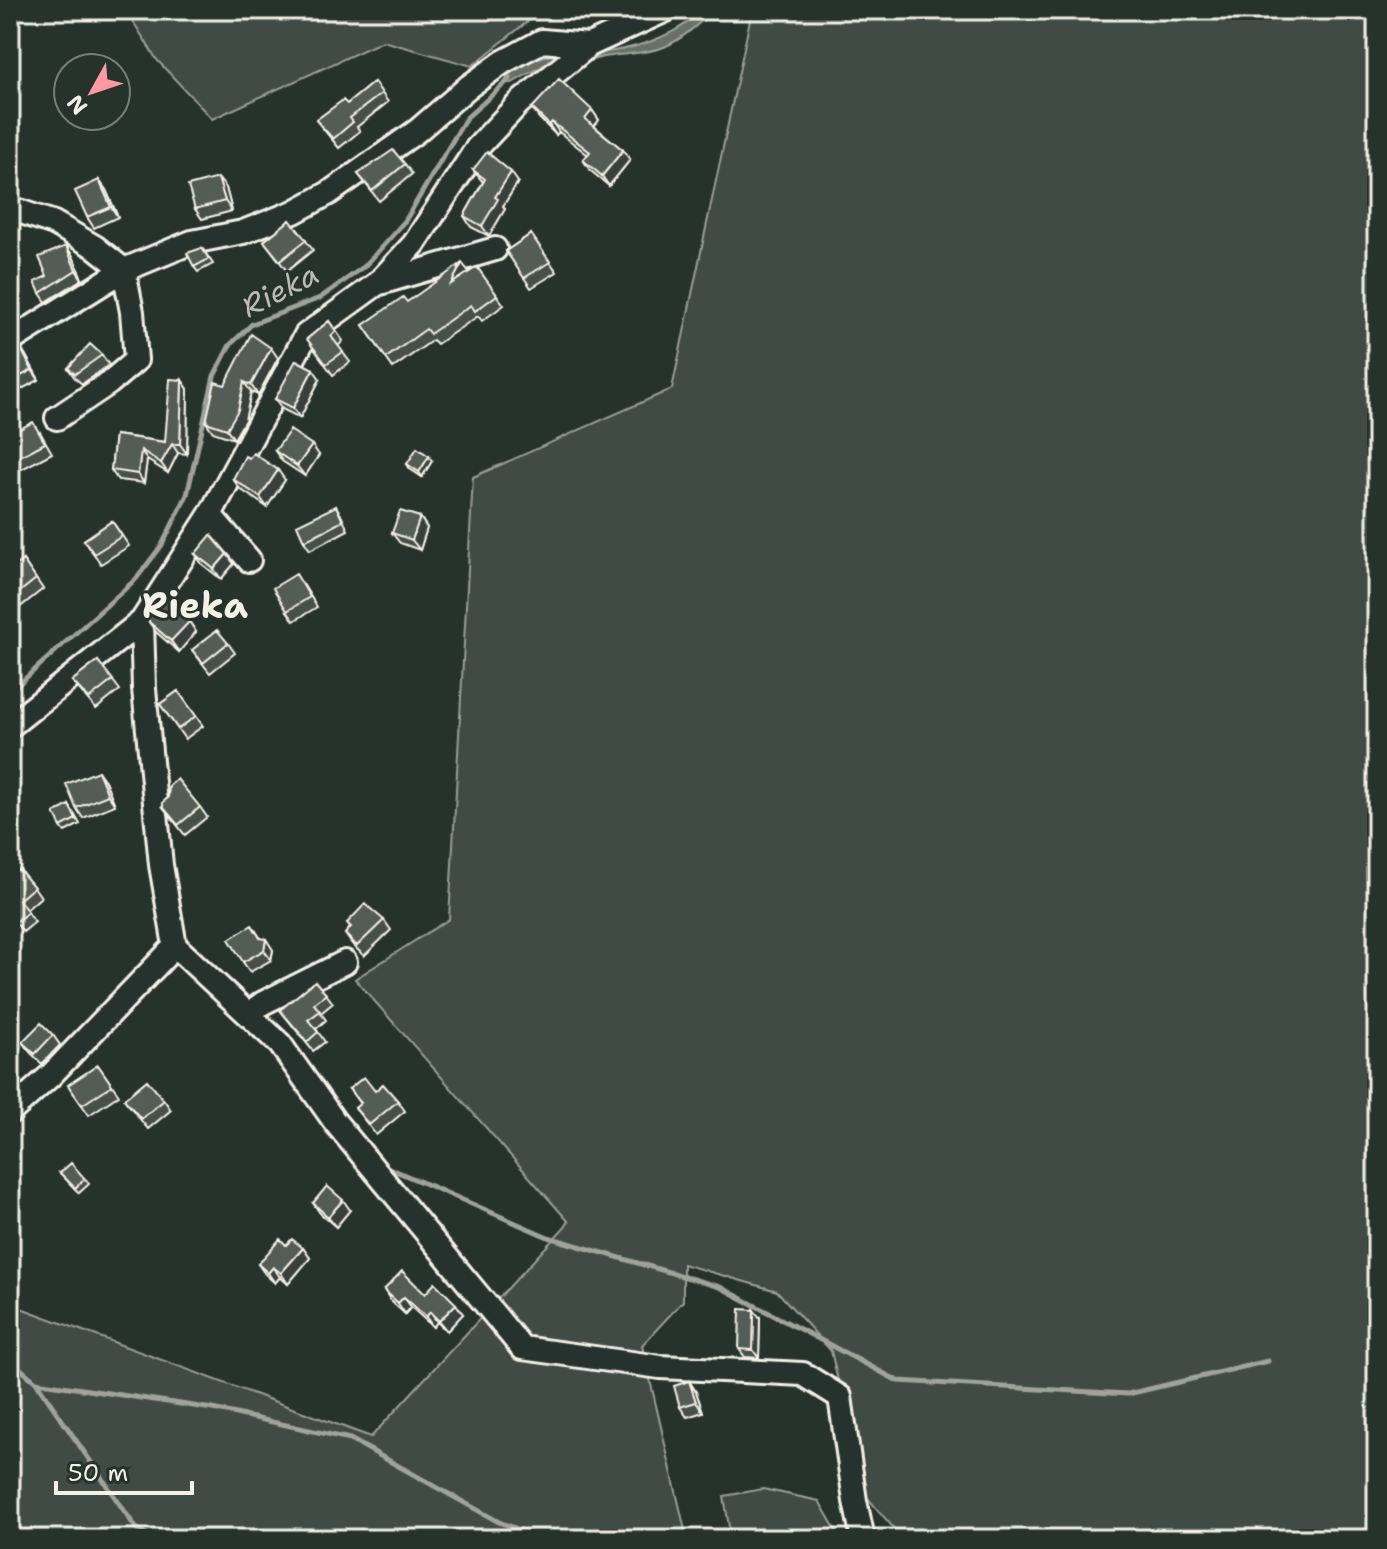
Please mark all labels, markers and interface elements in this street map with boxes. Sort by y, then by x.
north arrow [52,52,132,132]
text: N [60,89,94,121]
water label: Rieka [234,253,326,327]
district label: Rieka [142,581,249,630]
scale bar [56,1445,192,1495]
text: 50 m [68,1457,128,1489]

